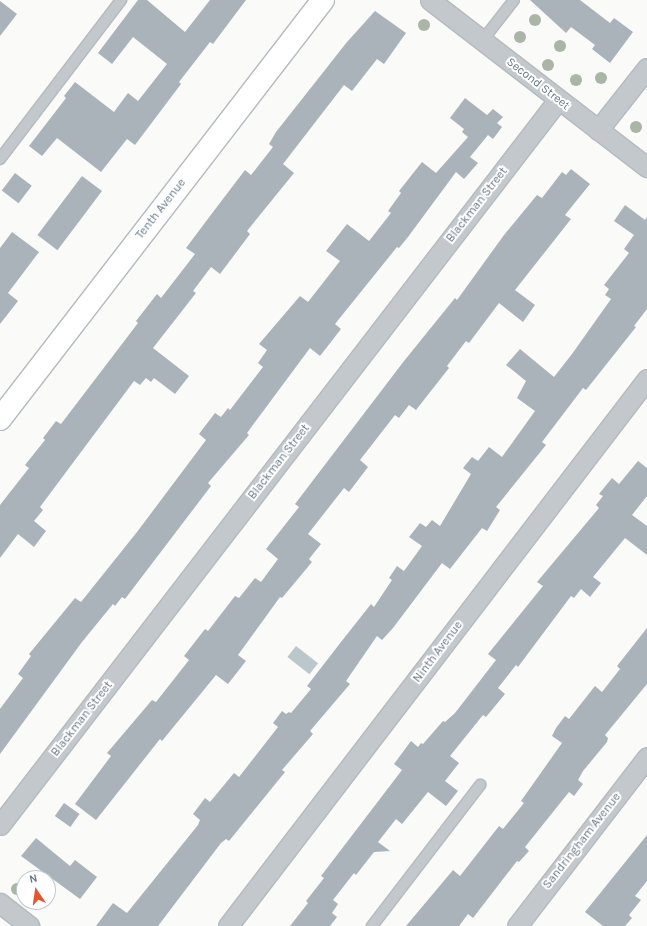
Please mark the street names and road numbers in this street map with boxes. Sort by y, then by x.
street label: Second Street [504,55,572,113]
street label: Blackman Street [443,165,511,245]
street label: Tenth Avenue [133,176,189,242]
street label: Blackman Street [245,422,313,502]
street label: Ninth Avenue [410,618,466,686]
street label: Blackman Street [48,679,116,759]
street label: Sandringham Avenue [540,790,624,892]

